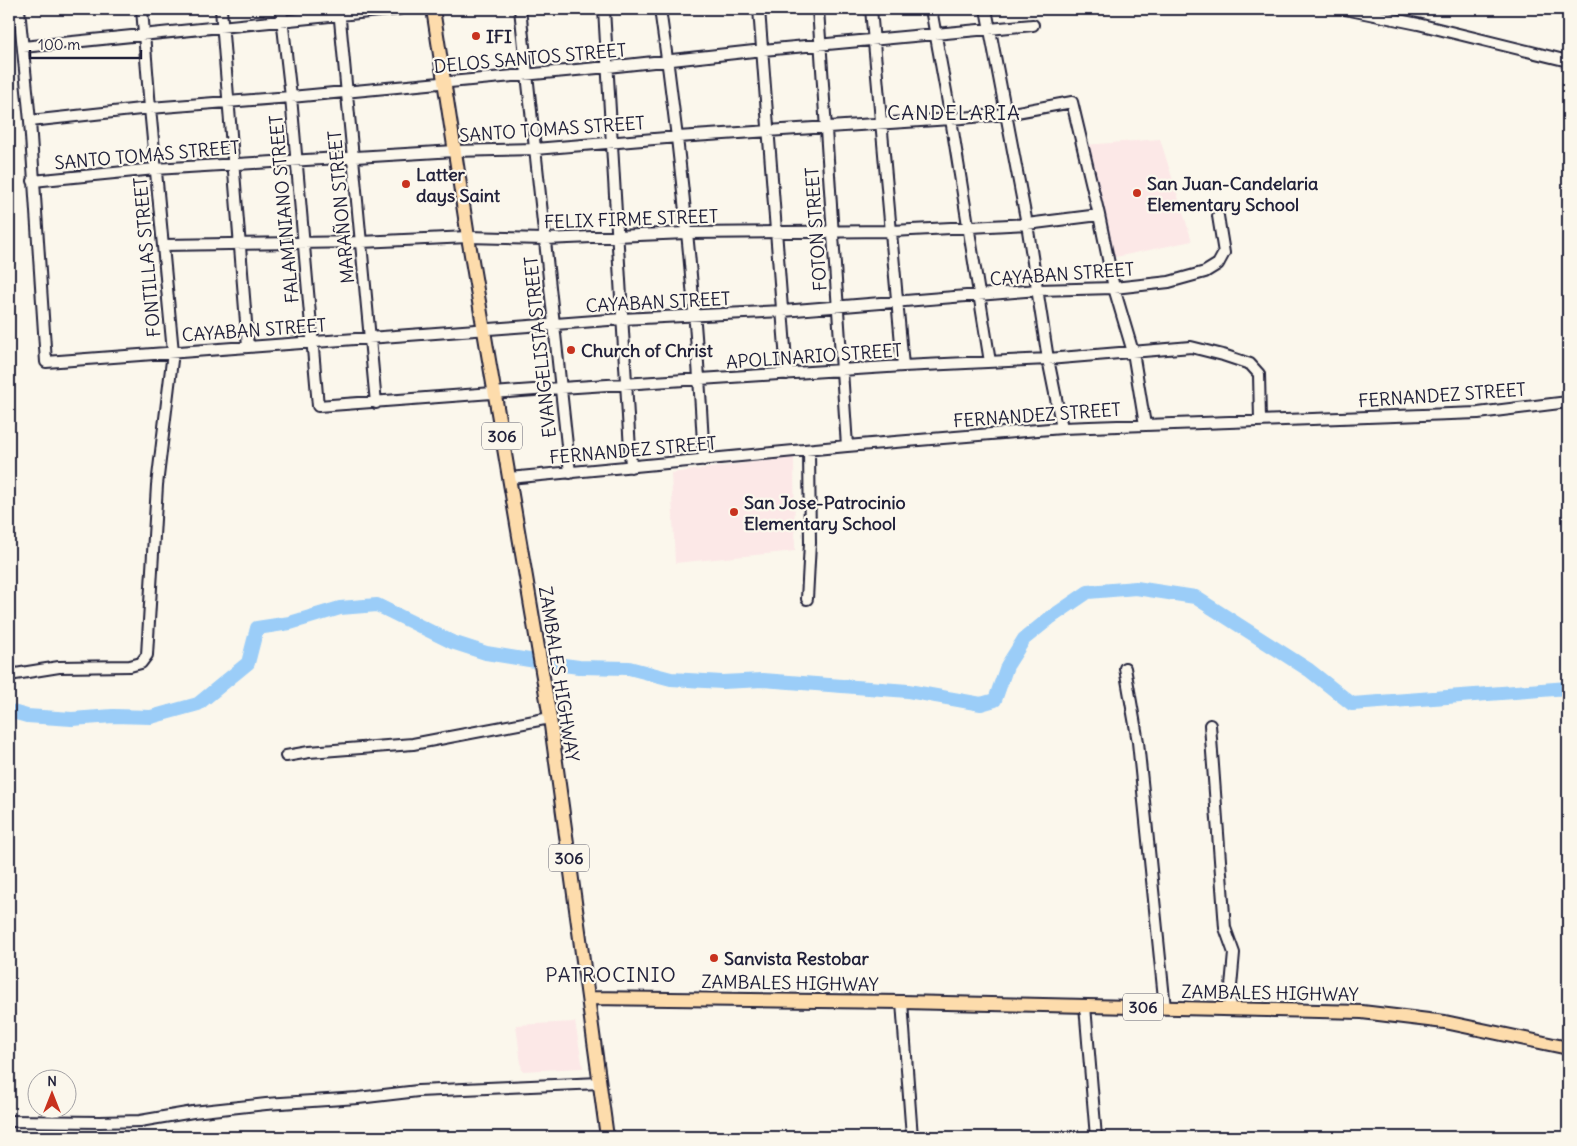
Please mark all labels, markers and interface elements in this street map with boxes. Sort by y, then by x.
place label: IFI [486,25,512,48]
scale bar [30,28,141,60]
marker: IFI [470,30,482,42]
text: 100 m [38,35,80,54]
street label: DELOS SANTOS STREET [433,38,627,78]
district label: CANDELARIA [887,100,1021,125]
street label: SANTO TOMAS STREET [459,111,645,147]
street label: FALAMINIANO STREET [264,114,304,304]
street label: MARAÑON STREET [323,129,359,285]
street label: SANTO TOMAS STREET [53,135,241,175]
place label: Latter days Saint [416,163,501,207]
street label: FOTON STREET [800,166,832,292]
place label: San Juan-Candelaria Elementary School [1147,172,1318,216]
street label: FONTILLAS STREET [129,176,165,338]
marker: Latter days Saint [400,178,412,190]
marker: San Juan-Candelaria Elementary School [1131,187,1143,199]
street label: FELIX FIRME STREET [544,204,718,234]
street label: EVANGELISTA STREET [519,255,561,439]
street label: CAYABAN STREET [989,257,1135,291]
street label: CAYABAN STREET [585,287,731,317]
street label: CAYABAN STREET [181,313,327,347]
street label: APOLINARIO STREET [725,338,903,374]
place label: Church of Christ [581,339,714,362]
marker: Church of Christ [565,344,577,356]
street label: FERNANDEZ STREET [1357,378,1527,412]
street label: FERNANDEZ STREET [952,398,1122,432]
road number: 306 [482,422,522,450]
street label: FERNANDEZ STREET [548,431,718,469]
place label: San Jose-Patrocinio Elementary School [744,491,906,535]
marker: San Jose-Patrocinio Elementary School [728,506,740,518]
street label: ZAMBALES HIGHWAY [534,585,584,763]
road number: 306 [549,844,589,871]
place label: Sanvista Restobar [724,947,870,970]
marker: Sanvista Restobar [708,952,720,964]
district label: PATROCINIO [545,962,677,987]
street label: ZAMBALES HIGHWAY [701,970,879,996]
street label: ZAMBALES HIGHWAY [1181,980,1359,1006]
road number: 306 [1123,994,1163,1020]
north arrow [28,1068,78,1118]
text: N [47,1072,57,1090]

